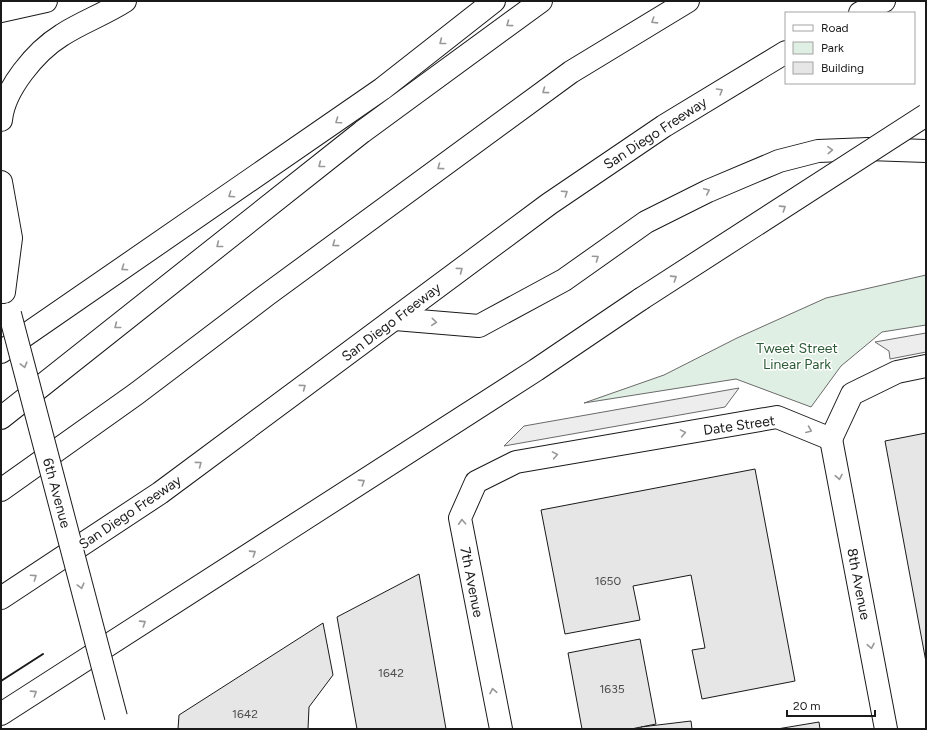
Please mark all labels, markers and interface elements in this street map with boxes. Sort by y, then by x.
legend [785,12,915,84]
one-way arrow [652,16,659,23]
one-way arrow [507,19,514,26]
text: Road [821,21,849,35]
one-way arrow [439,38,446,45]
text: Park [821,41,844,55]
text: Building [821,61,864,75]
one-way arrow [543,86,550,93]
one-way arrow [716,89,723,96]
street label: San Diego Freeway [600,93,711,173]
one-way arrow [335,116,342,123]
one-way arrow [827,146,833,155]
one-way arrow [318,160,325,167]
one-way arrow [437,162,444,169]
one-way arrow [703,188,710,196]
one-way arrow [228,190,235,198]
one-way arrow [561,190,568,198]
one-way arrow [779,205,786,212]
one-way arrow [332,239,339,247]
one-way arrow [216,241,223,248]
one-way arrow [591,256,598,263]
one-way arrow [121,263,128,270]
one-way arrow [456,268,463,275]
one-way arrow [670,275,677,283]
street label: San Diego Freeway [338,279,445,365]
one-way arrow [431,318,437,327]
one-way arrow [114,321,121,328]
park label: Tweet Street Linear Park [756,340,838,373]
one-way arrow [19,362,27,369]
one-way arrow [299,385,306,392]
street label: Date Street [702,412,776,439]
one-way arrow [804,425,812,433]
one-way arrow [680,429,686,438]
one-way arrow [552,451,558,460]
street label: 6th Avenue [39,456,74,530]
one-way arrow [194,462,201,469]
street label: San Diego Freeway [76,472,185,553]
one-way arrow [834,474,842,480]
one-way arrow [358,480,365,487]
one-way arrow [457,519,466,525]
street label: 7th Avenue [456,545,487,619]
street label: 8th Avenue [843,547,874,622]
one-way arrow [249,550,256,558]
house number: 1650 [595,574,621,588]
one-way arrow [30,575,37,582]
one-way arrow [77,583,85,589]
one-way arrow [139,621,146,628]
one-way arrow [866,643,874,649]
house number: 1642 [378,666,404,680]
house number: 1635 [599,682,625,696]
one-way arrow [490,688,498,694]
one-way arrow [30,690,37,698]
scale bar [787,692,875,718]
text: 20 m [793,699,821,713]
house number: 1642 [232,707,258,721]

